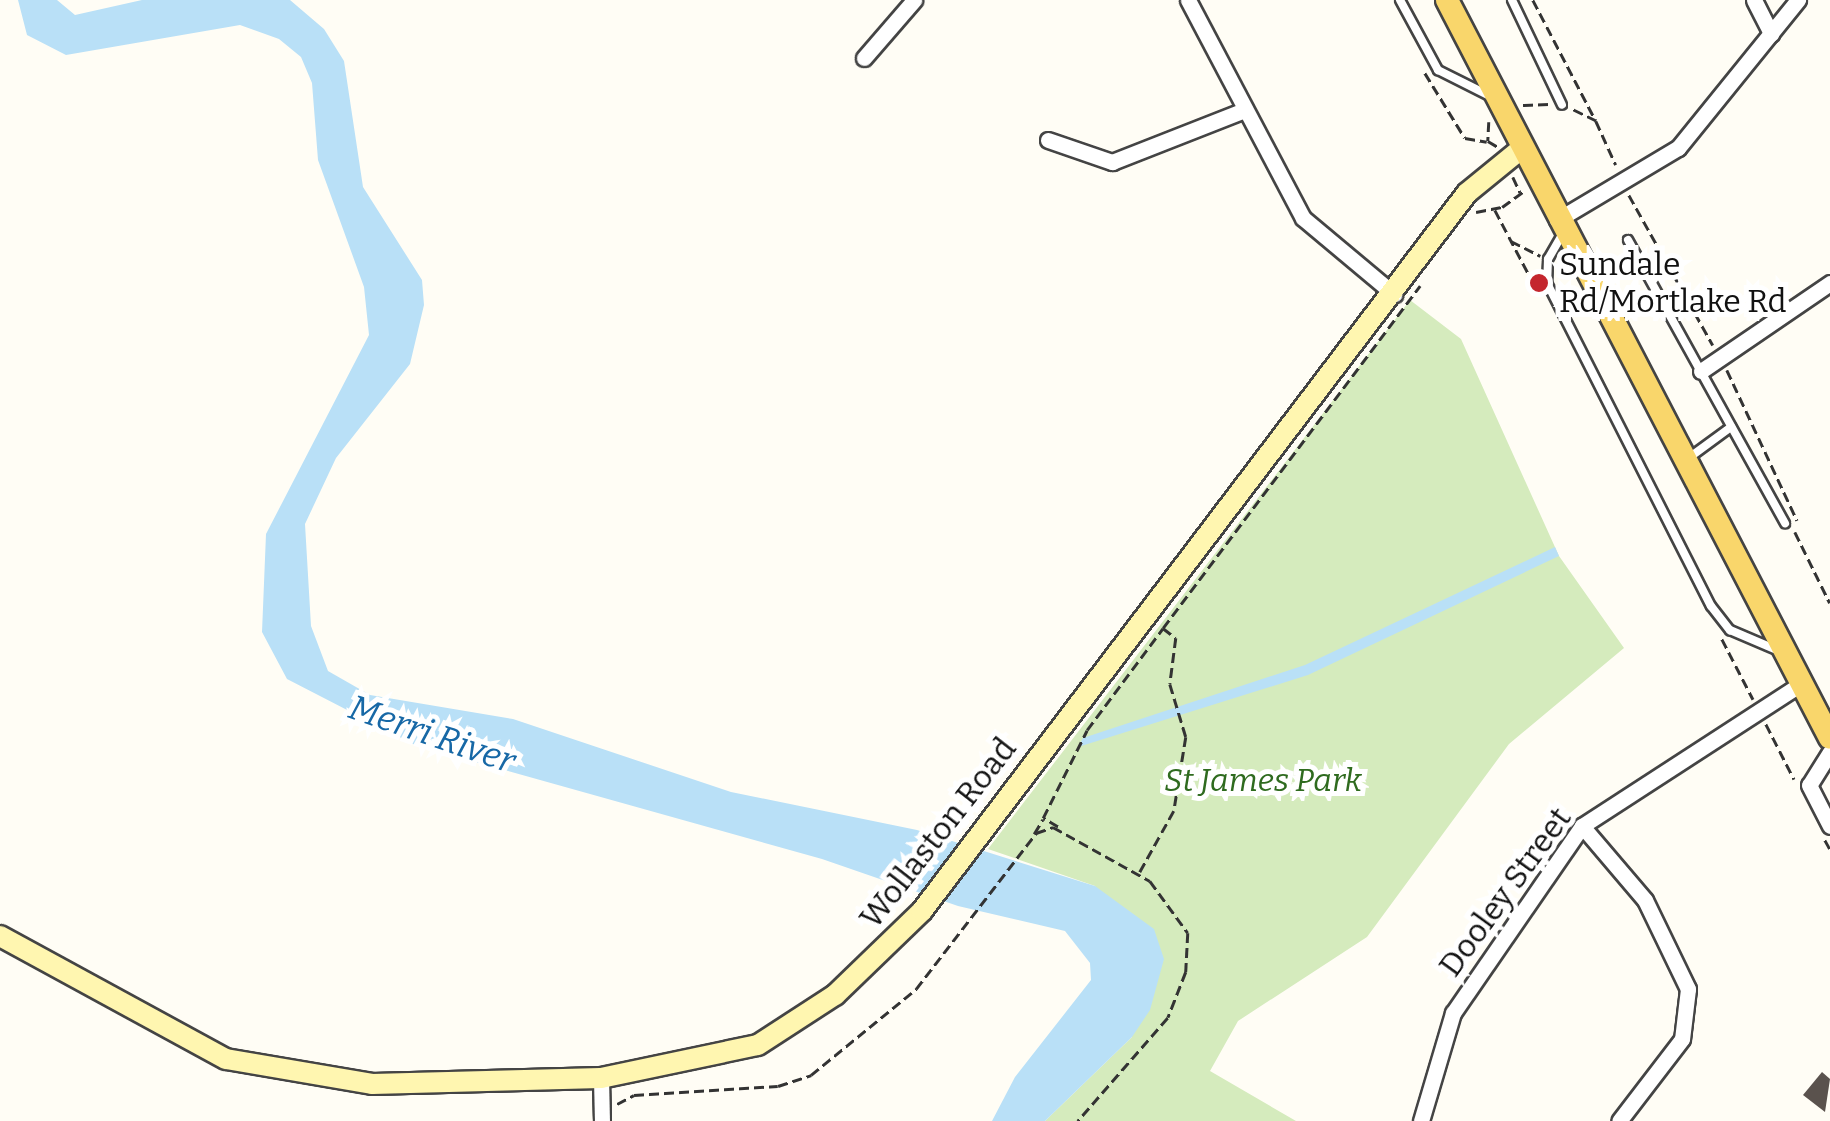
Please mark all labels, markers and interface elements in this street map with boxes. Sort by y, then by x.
place label: Sundale Rd/Mortlake Rd [1559,246,1787,321]
marker: Sundale Rd/Mortlake Rd [1528,272,1550,294]
water label: Merri River [343,686,521,782]
street label: Wollaston Road [852,730,1024,936]
park label: St James Park [1164,761,1362,799]
street label: Dooley Street [1431,800,1579,984]

